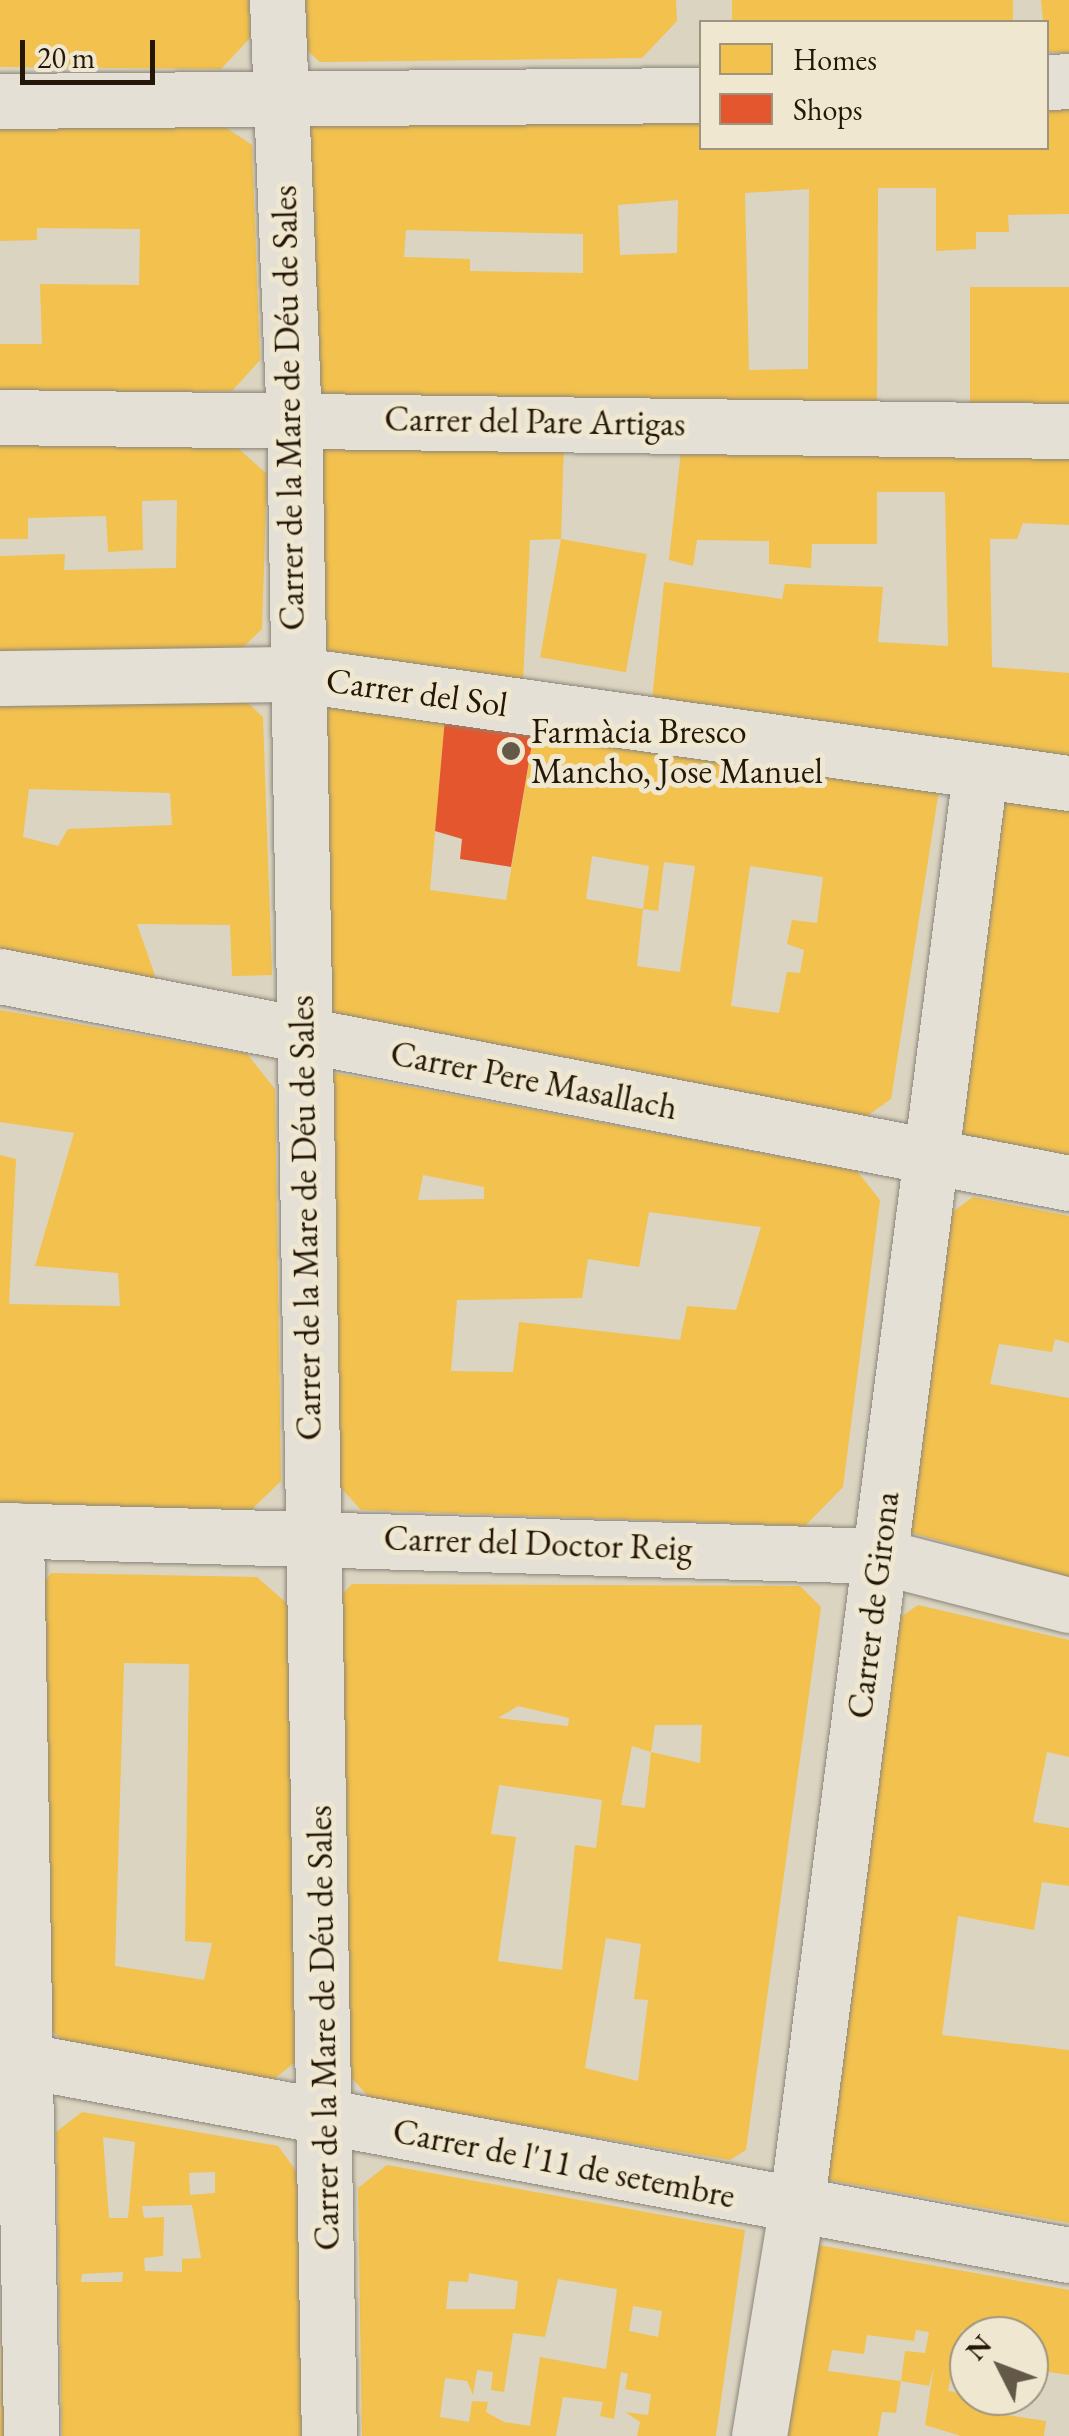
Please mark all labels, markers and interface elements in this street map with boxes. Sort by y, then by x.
scale bar [25,20,160,82]
legend [699,20,1049,150]
text: 20 m [37,38,95,77]
text: Homes [793,40,877,79]
text: Shops [793,90,863,129]
street label: Carrer de la Mare de Déu de Sales [263,185,313,631]
street label: Carrer del Pare Artigas [384,397,686,445]
street label: Carrer del Sol [324,658,510,726]
place label: Farmàcia Bresco Mancho, Jose Manuel [531,710,823,792]
marker: Farmàcia Bresco Mancho, Jose Manuel [500,740,522,762]
street label: Carrer de la Mare de Déu de Sales [280,995,330,1441]
street label: Carrer Pere Masallach [387,1032,681,1128]
street label: Carrer de Girona [838,1489,908,1721]
street label: Carrer del Doctor Reig [383,1517,693,1569]
street label: Carrer de la Mare de Déu de Sales [298,1805,348,2251]
street label: Carrer de l'11 de setembre [389,2109,739,2217]
north arrow [949,2316,1049,2416]
text: N [957,2327,999,2368]

